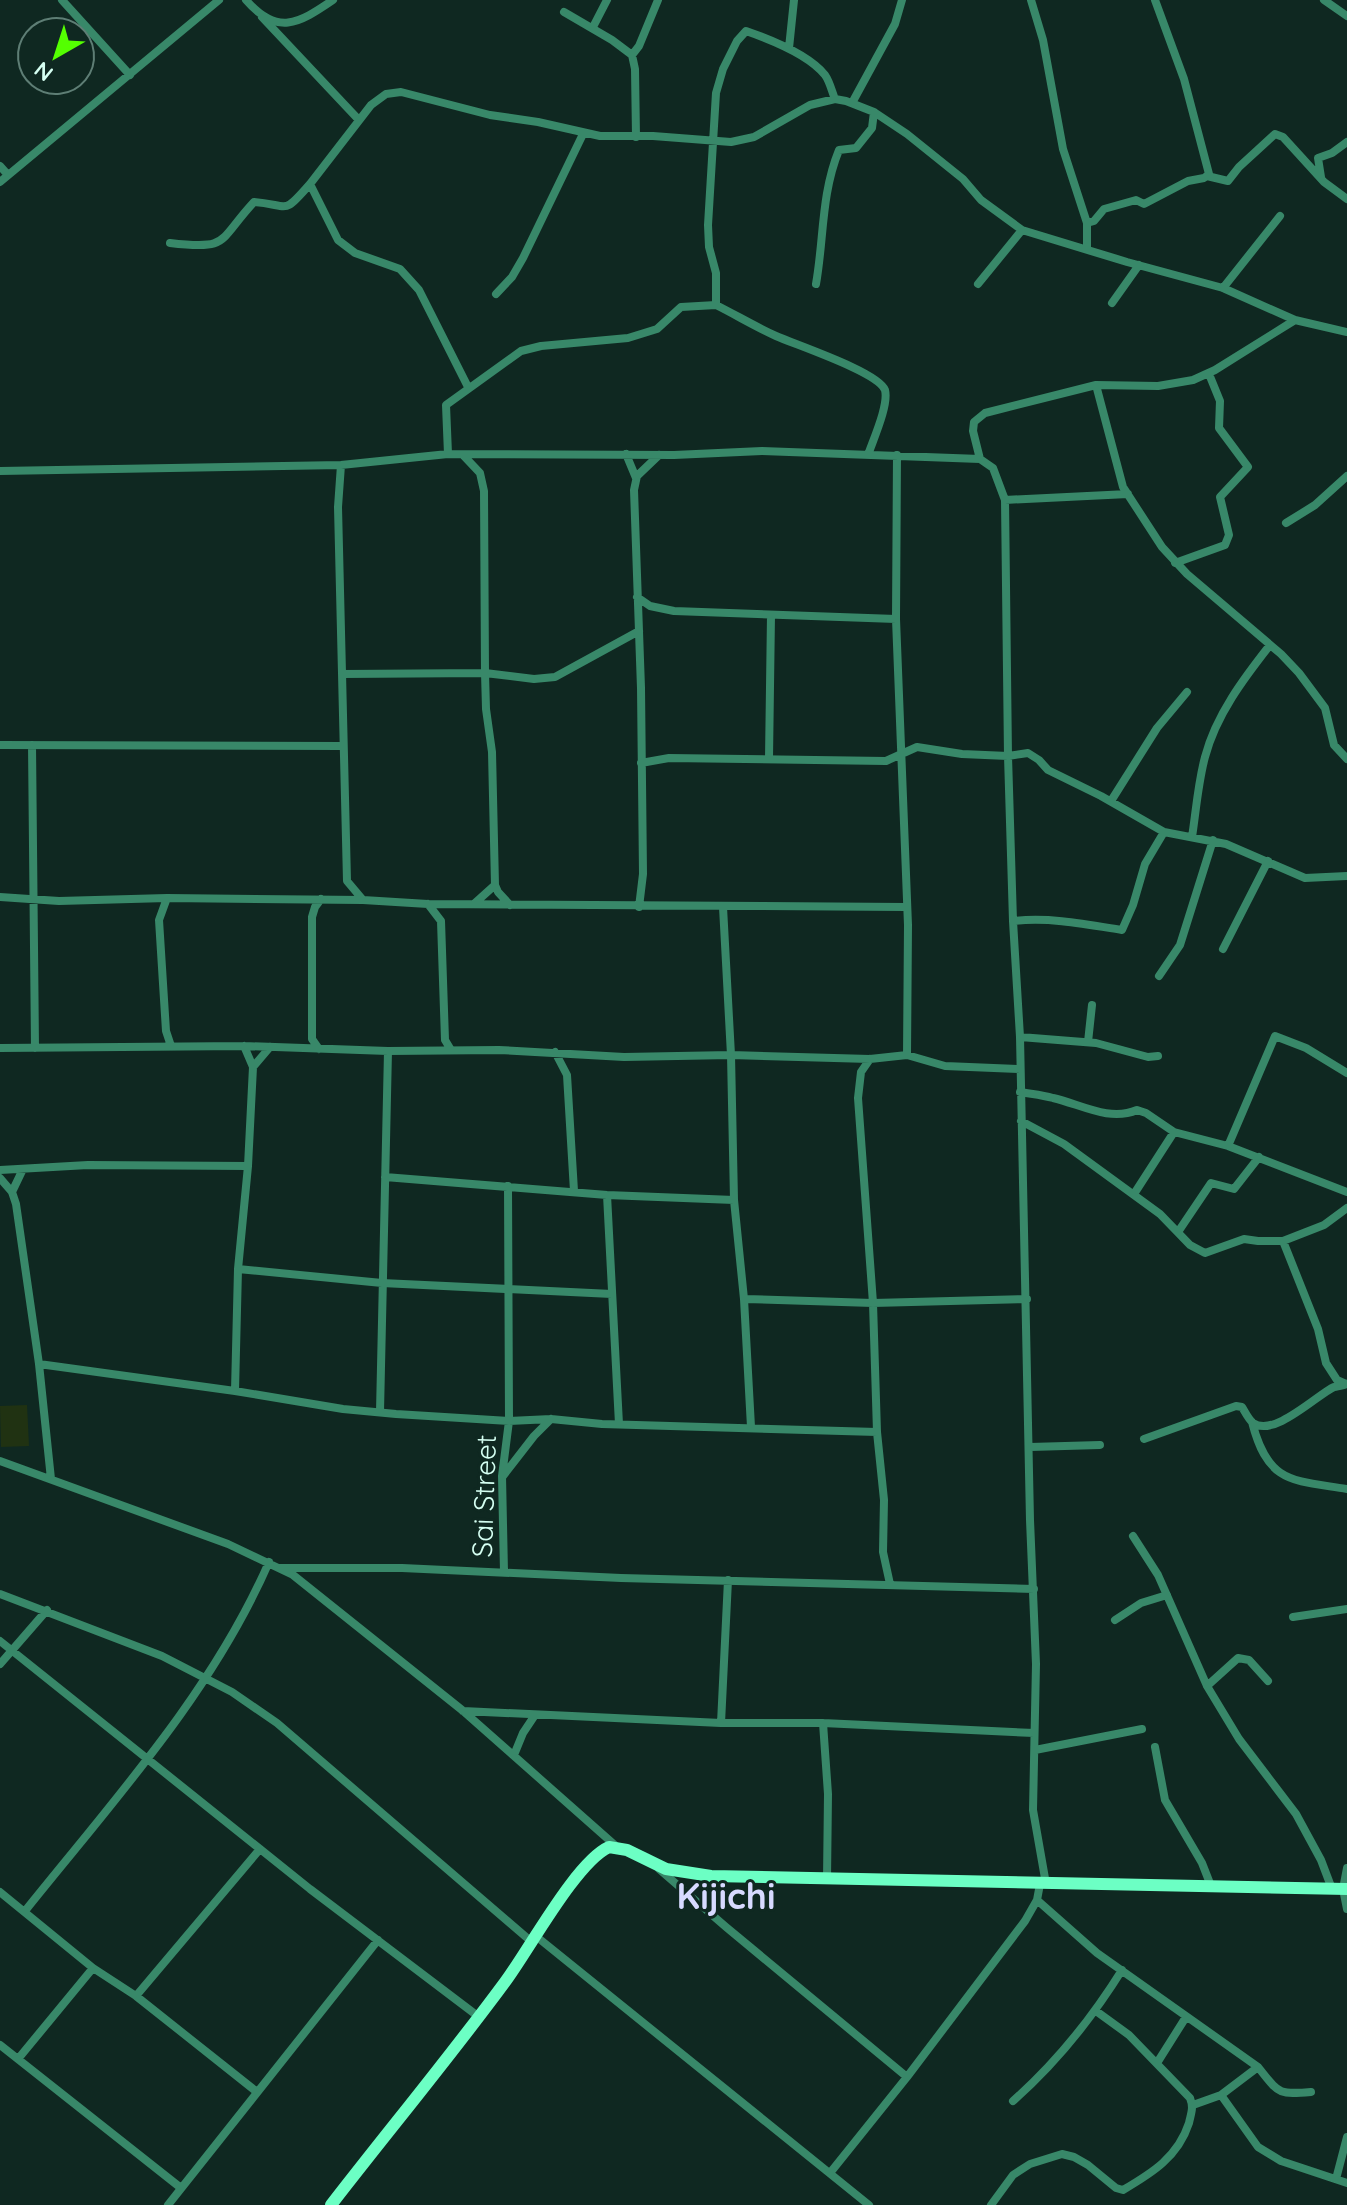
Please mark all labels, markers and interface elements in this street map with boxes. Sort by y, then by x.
north arrow [16,16,96,96]
text: N [28,56,59,88]
street label: Sai Street [464,1434,503,1558]
district label: Kijichi [677,1873,775,1918]

